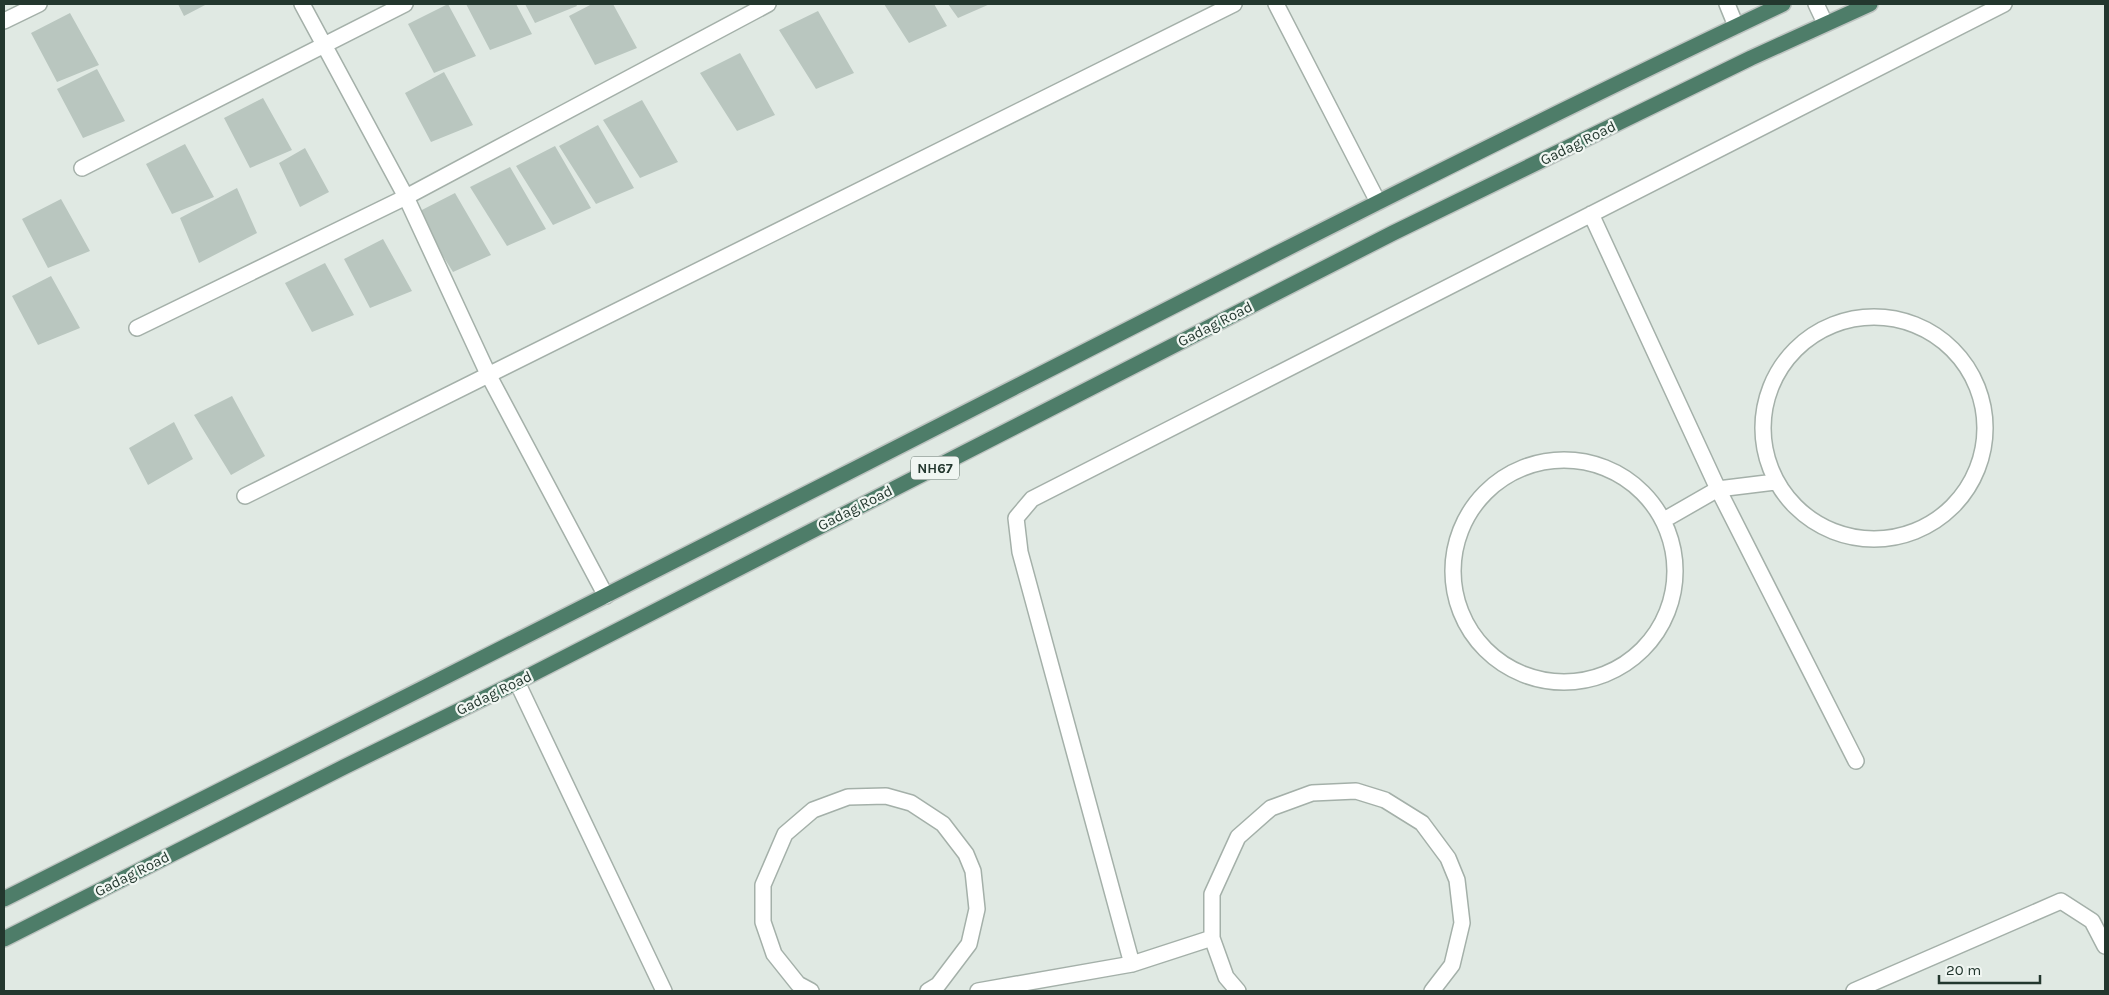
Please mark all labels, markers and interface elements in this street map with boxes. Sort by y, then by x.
street label: Gadag Road [1537,117,1619,169]
street label: Gadag Road [1175,297,1255,351]
road number: NH67 [911,456,959,479]
street label: Gadag Road [815,481,895,535]
street label: Gadag Road [453,667,535,719]
street label: Gadag Road [92,847,172,901]
scale bar [1939,952,2040,984]
text: 20 m [1946,961,1981,979]

